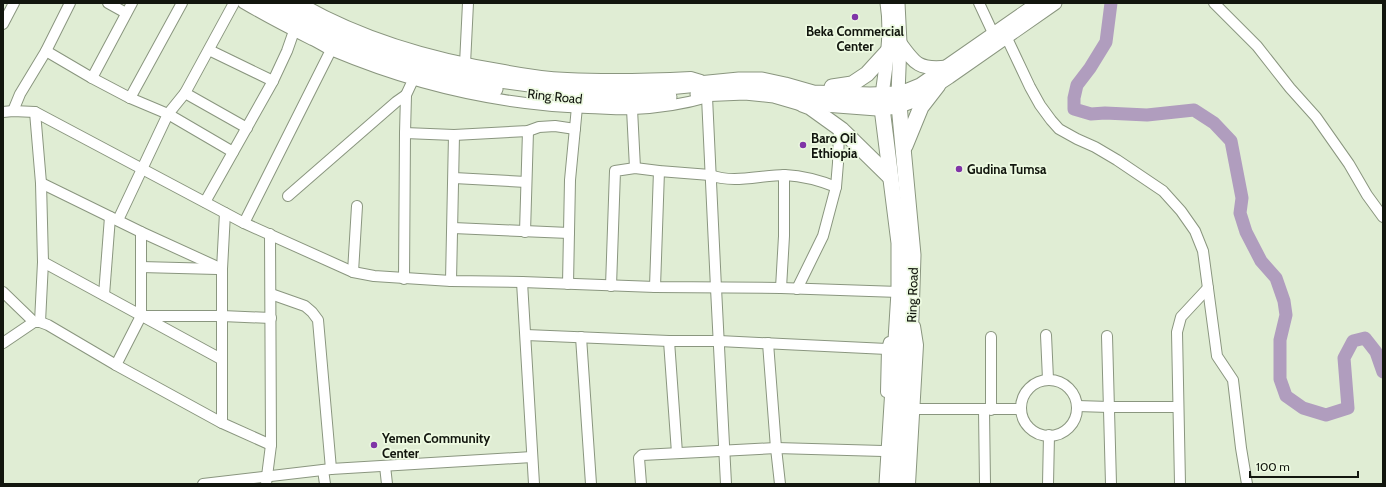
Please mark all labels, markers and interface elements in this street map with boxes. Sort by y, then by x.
marker: Beka Commercial Center [850,12,860,22]
place label: Beka Commercial Center [806,23,905,54]
street label: Ring Road [527,85,583,107]
place label: Baro Oil Ethiopia [811,130,858,161]
marker: Baro Oil Ethiopia [798,140,808,150]
place label: Gudina Tumsa [967,161,1047,177]
marker: Gudina Tumsa [954,164,964,174]
street label: Ring Road [903,267,921,323]
place label: Yemen Community Center [381,430,490,461]
marker: Yemen Community Center [369,440,379,450]
scale bar [1250,453,1358,479]
text: 100 m [1256,459,1290,474]

